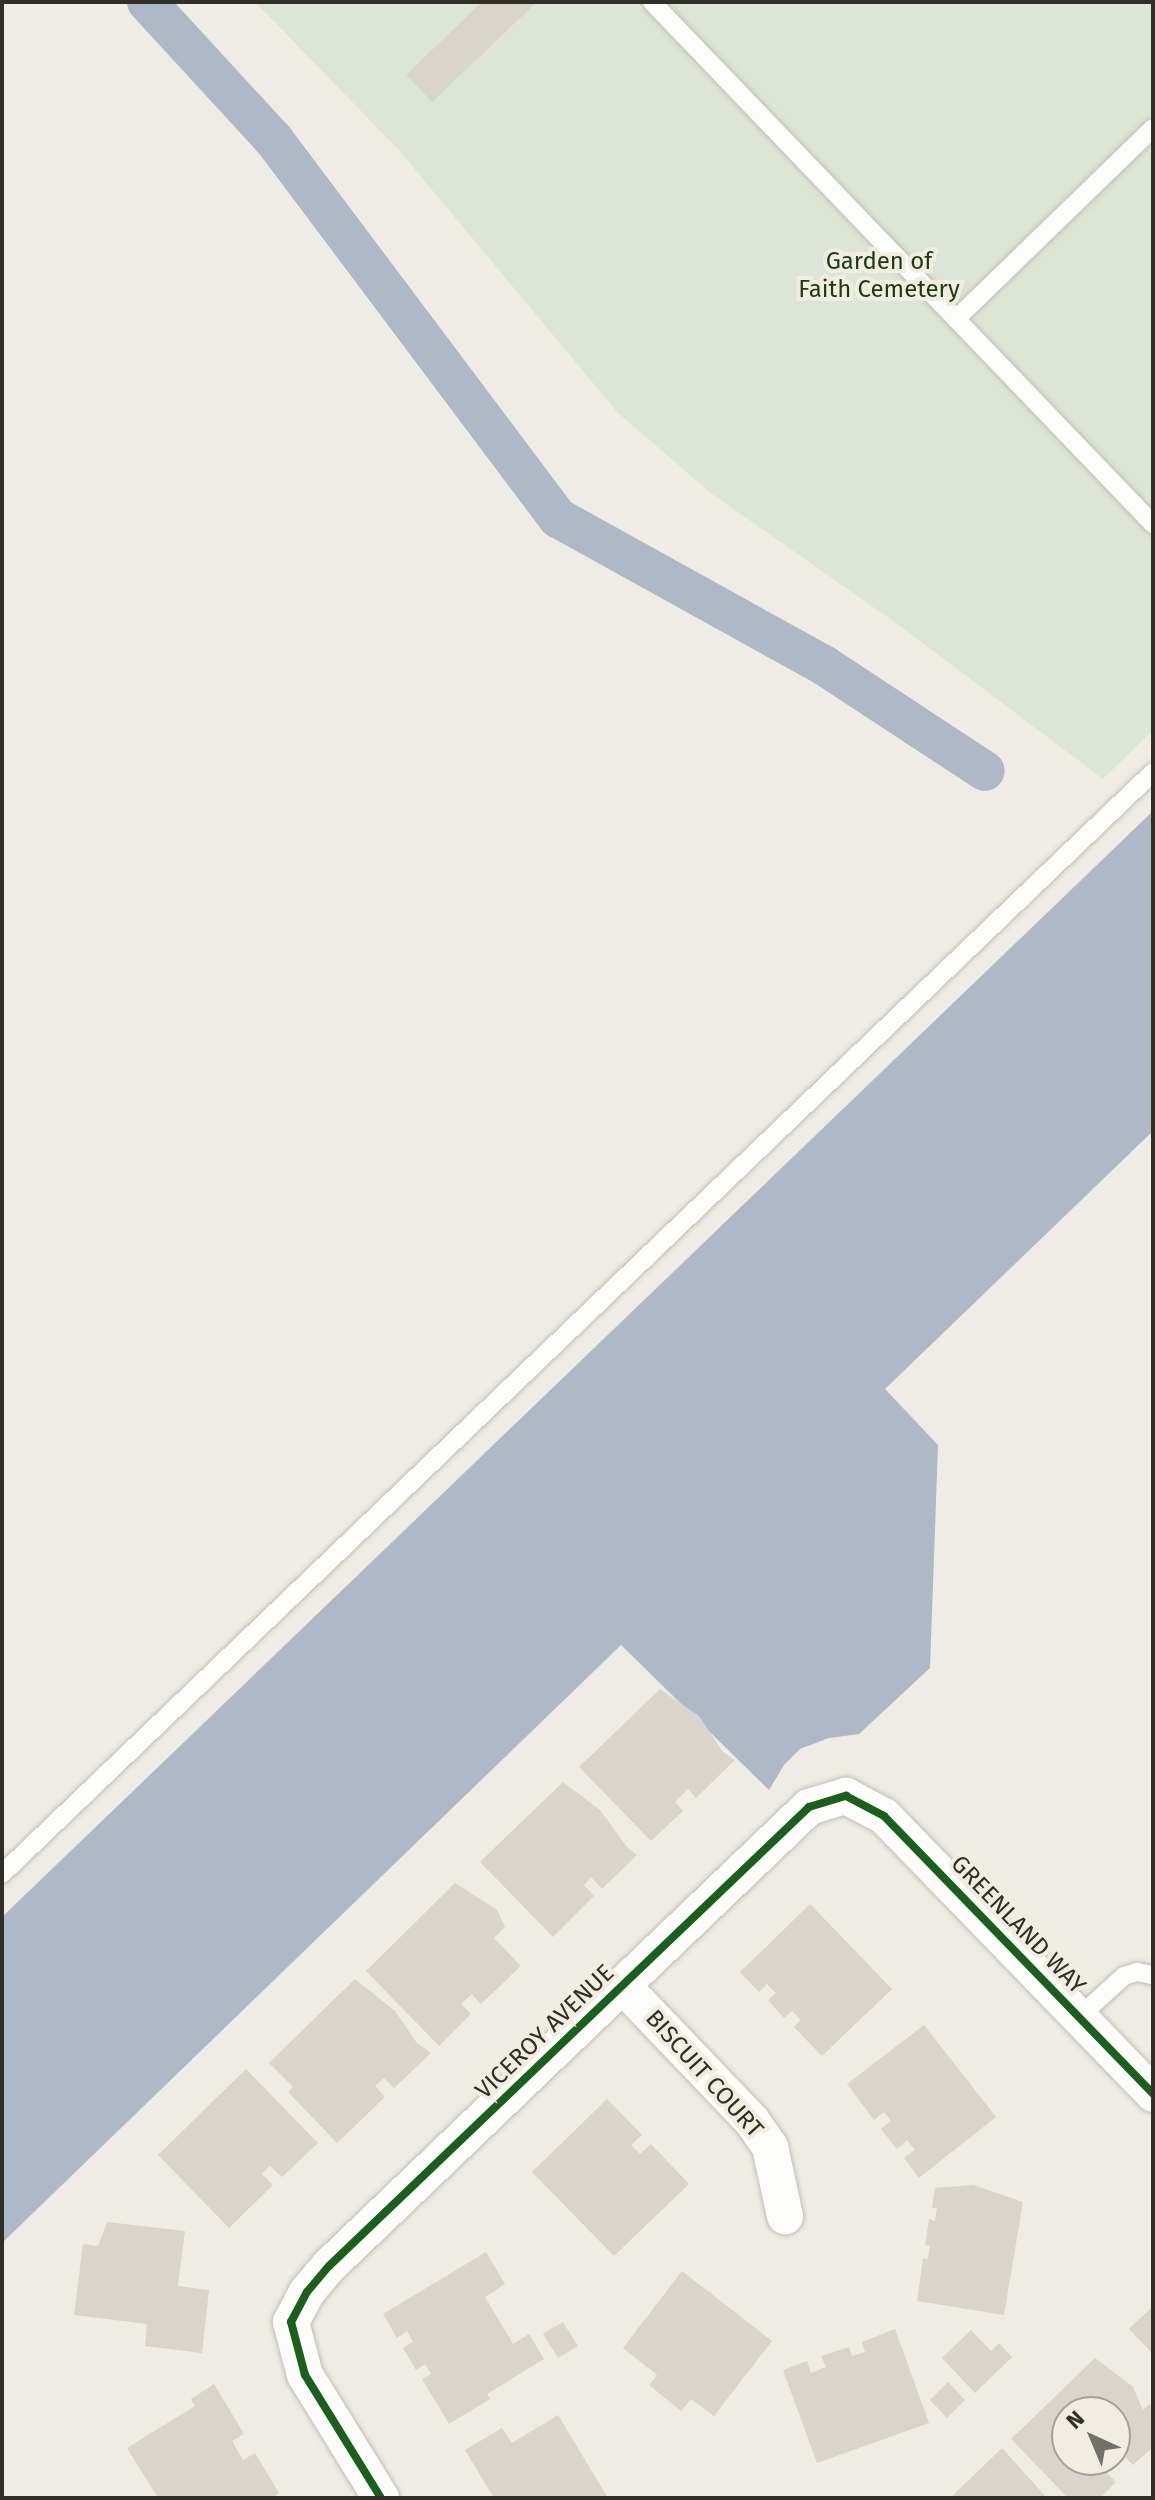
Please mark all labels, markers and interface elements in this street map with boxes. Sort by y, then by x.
park label: Garden of Faith Cemetery [798,248,960,304]
street label: GREENLAND WAY [945,1850,1091,2000]
street label: VICEROY AVENUE [470,1959,620,2105]
street label: BISCUIT COURT [639,2004,769,2144]
north arrow [1051,2396,1131,2476]
text: N [1061,2405,1090,2435]

